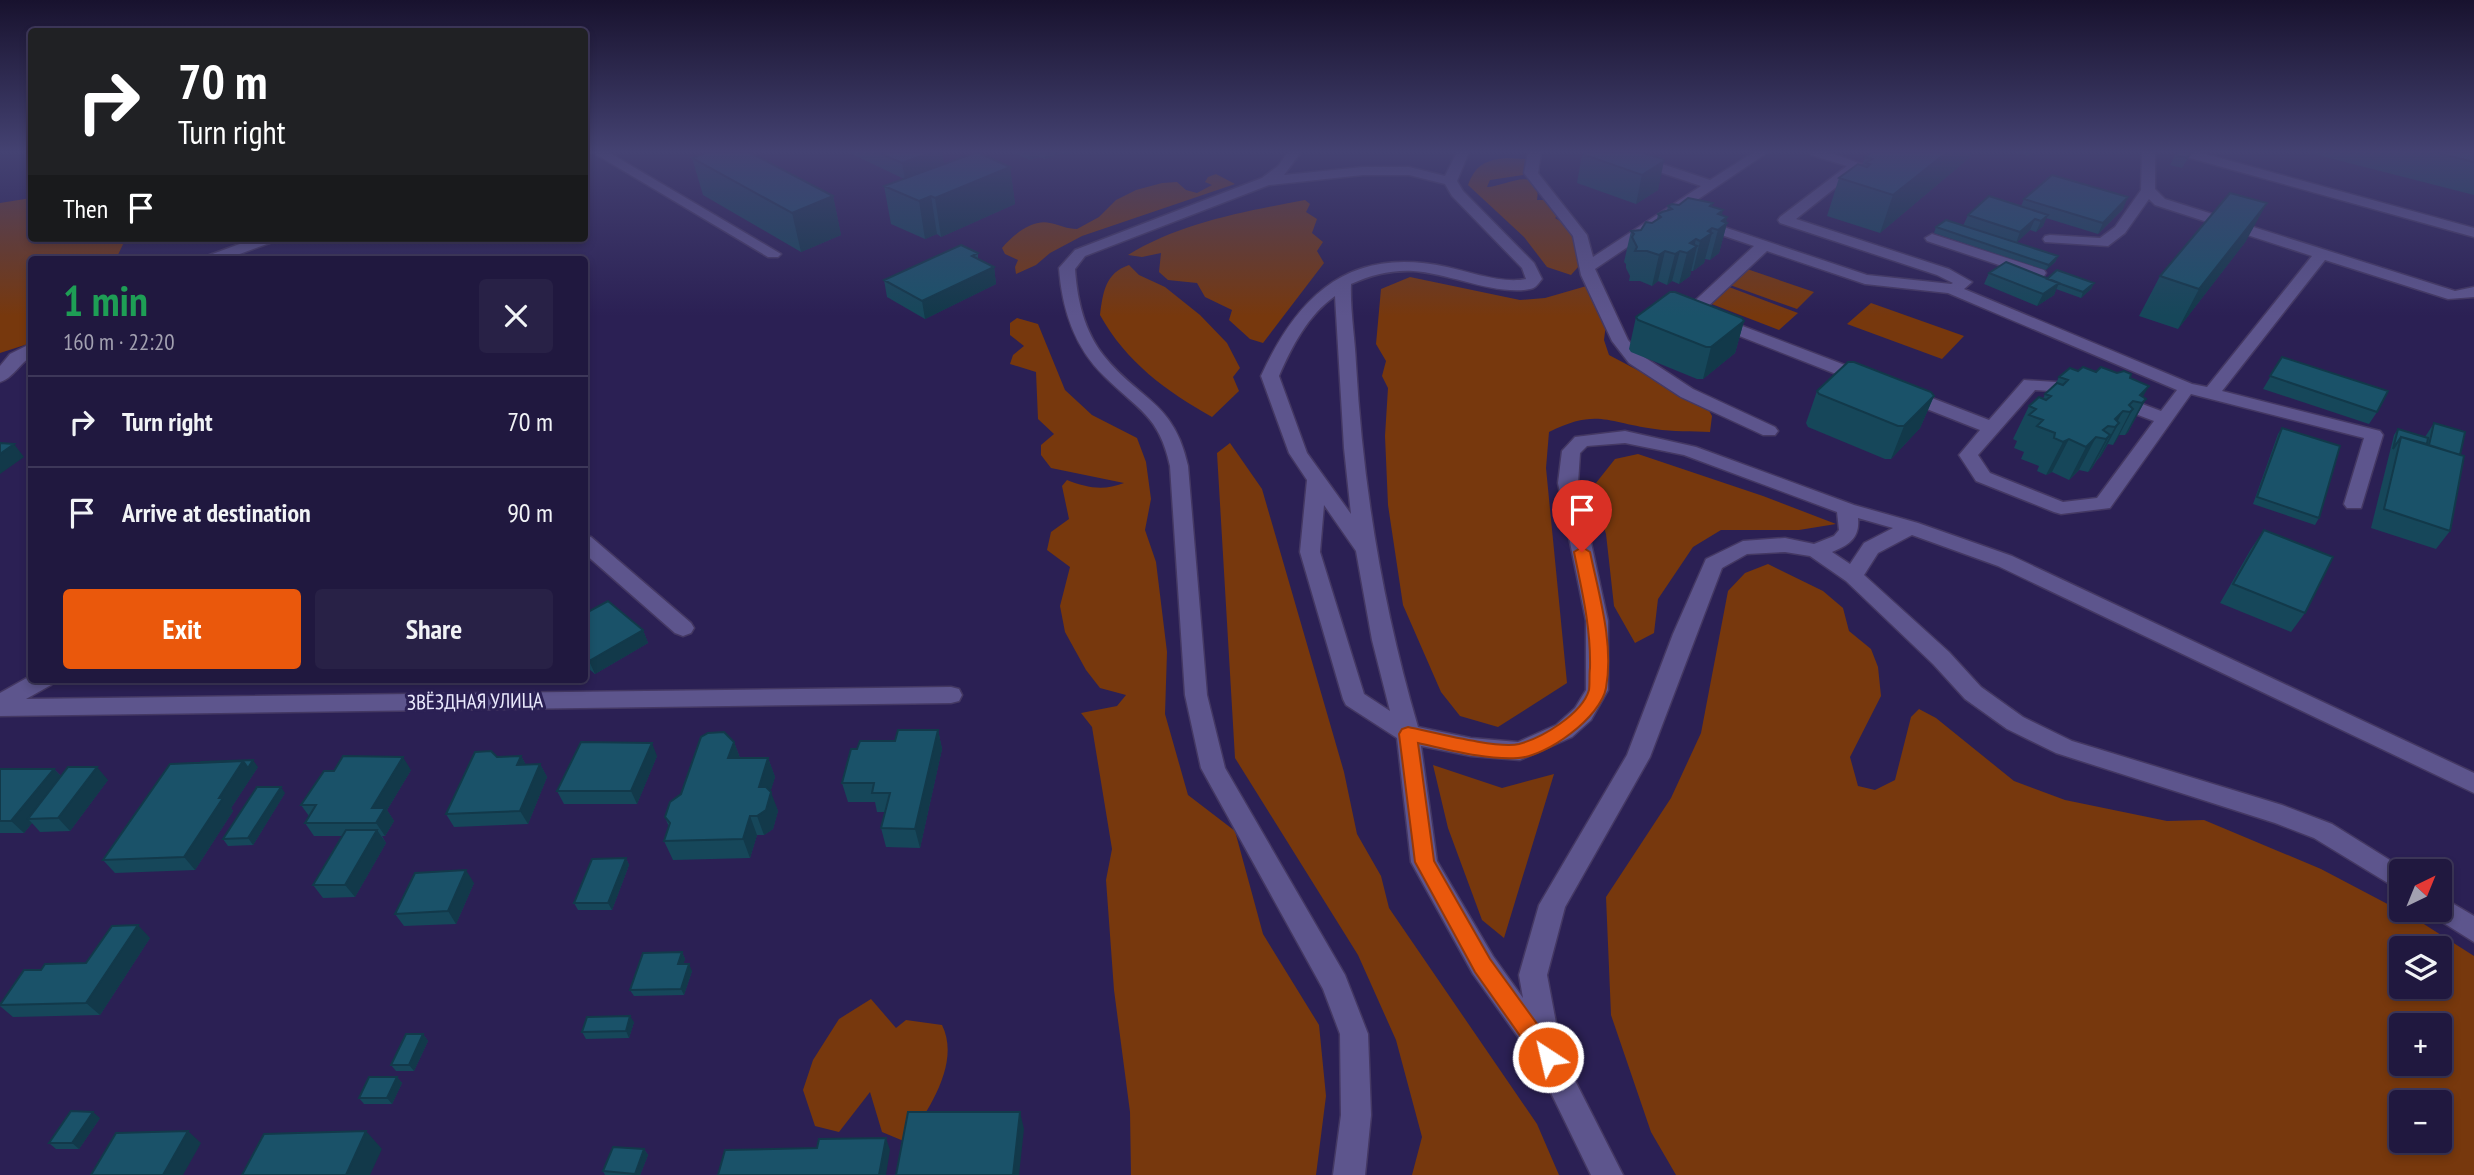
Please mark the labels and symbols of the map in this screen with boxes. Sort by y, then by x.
pin [1552,480,1612,552]
street label: ЗВЁЗДНАЯ УЛИЦА [407,686,543,716]
north arrow [2389,859,2452,922]
position arrow [1511,1020,1585,1094]

